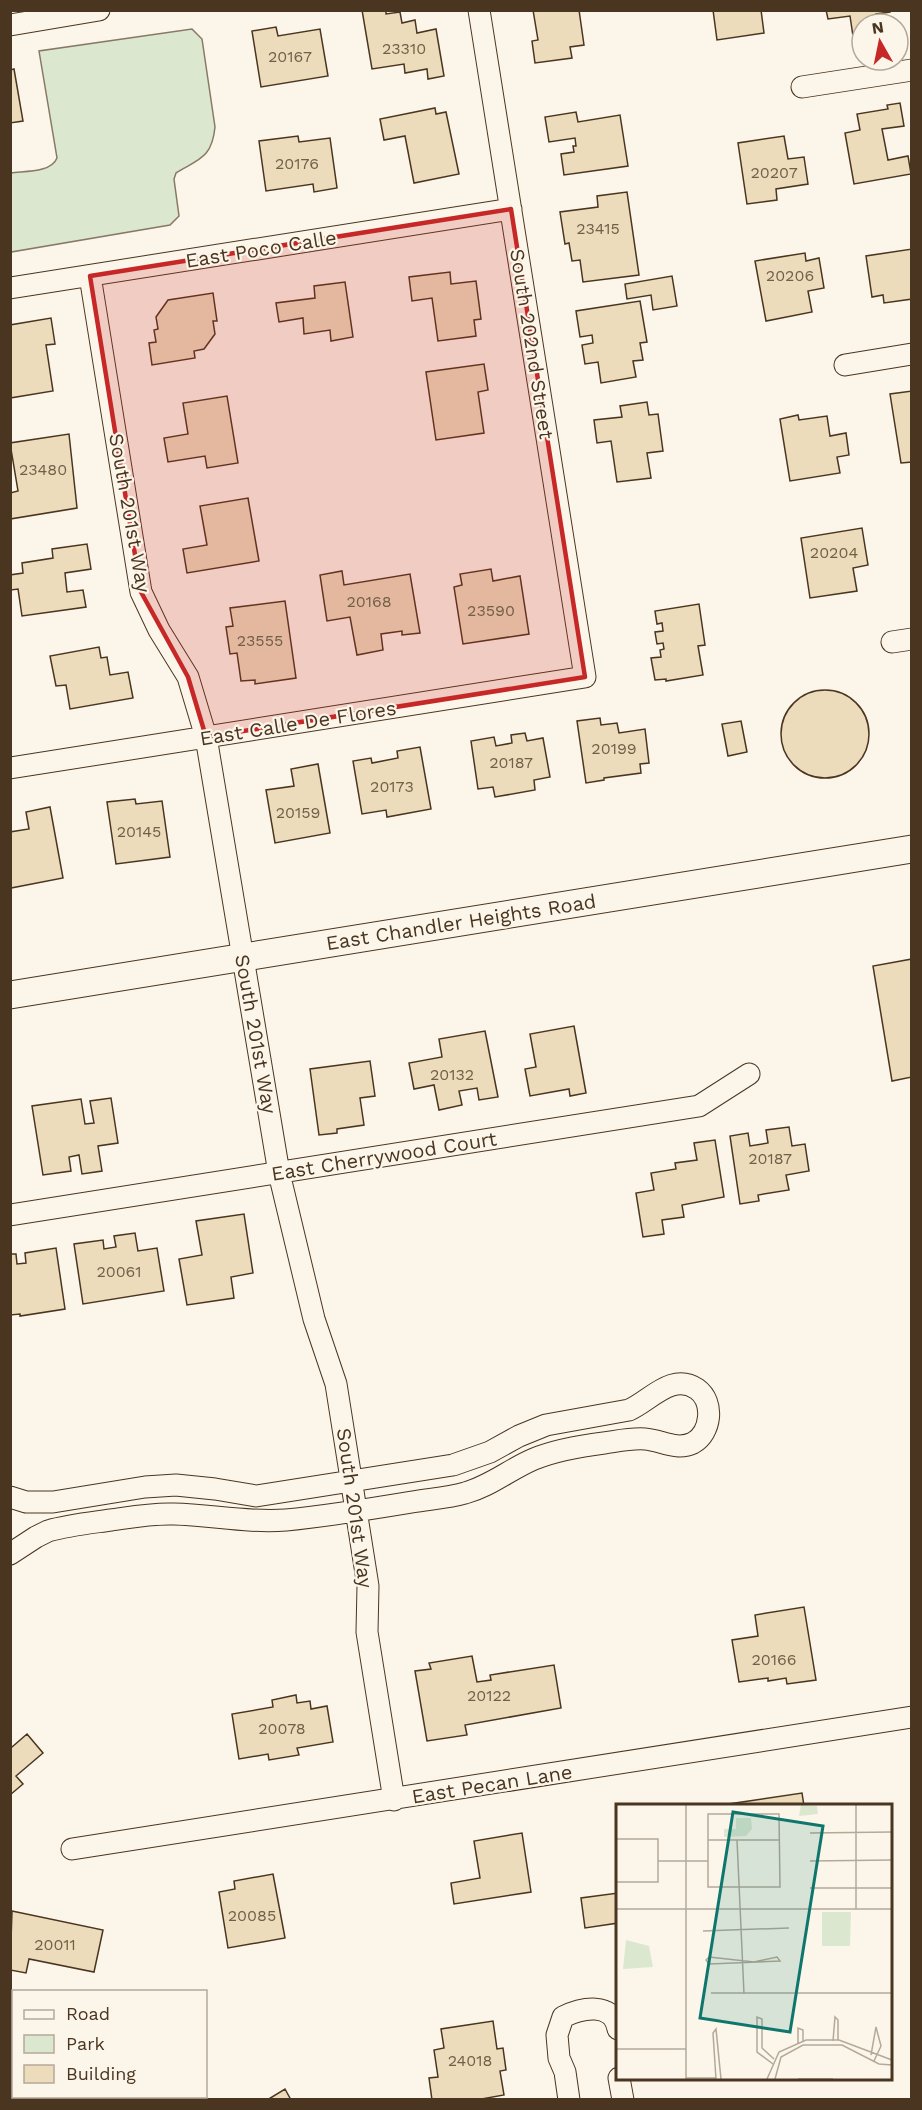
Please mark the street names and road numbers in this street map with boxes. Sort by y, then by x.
street label: East Poco Calle [184,225,338,273]
street label: South 202nd Street [505,247,559,442]
street label: South 201st Way [104,431,156,595]
street label: East Calle De Flores [198,696,398,750]
street label: East Chandler Heights Road [324,889,598,955]
street label: South 201st Way [230,952,282,1116]
street label: East Cherrywood Court [270,1126,499,1186]
street label: South 201st Way [332,1426,378,1590]
street label: East Pecan Lane [410,1759,574,1809]

